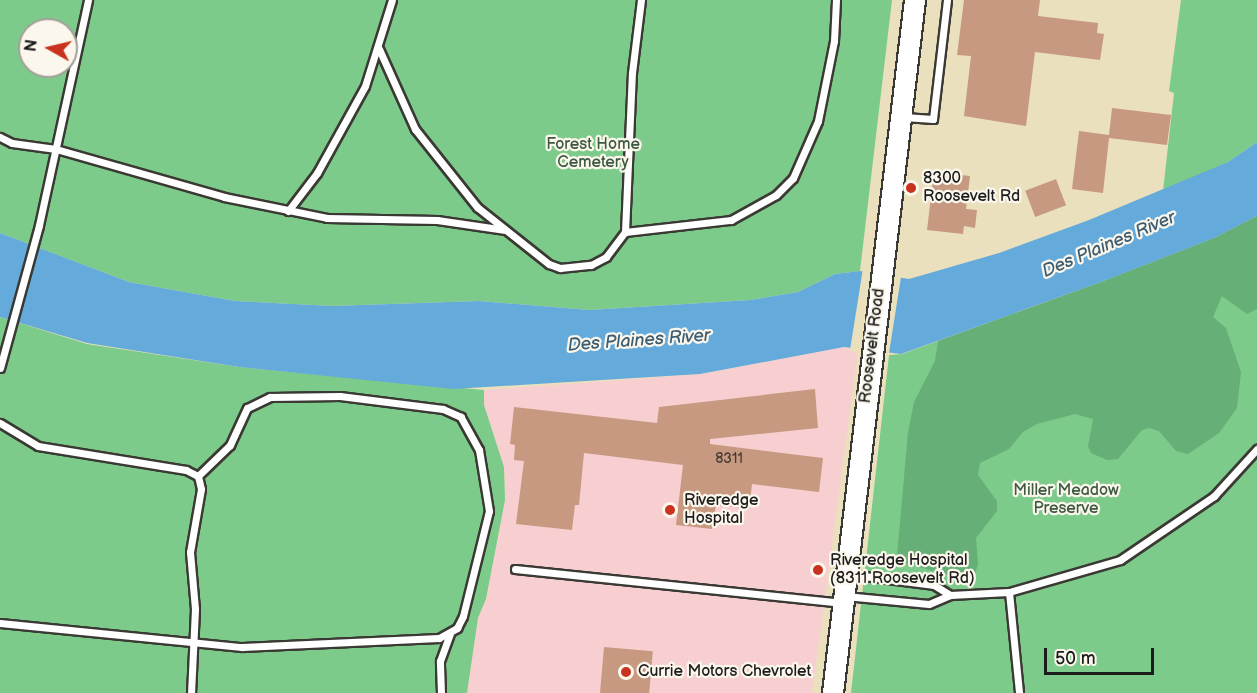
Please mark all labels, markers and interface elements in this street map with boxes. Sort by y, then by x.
north arrow [18,18,78,78]
text: N [21,38,42,53]
park label: Forest Home Cemetery [546,135,640,173]
place label: 8300 Roosevelt Rd [923,169,1020,207]
marker: 8300 Roosevelt Rd [904,181,918,195]
water label: Des Plaines River [1039,207,1179,283]
street label: Roosevelt Road [856,288,890,404]
water label: Des Plaines River [567,325,711,357]
house number: 8311 [715,451,743,467]
park label: Miller Meadow Preserve [1013,481,1119,519]
place label: Riveredge Hospital [684,491,758,529]
marker: Riveredge Hospital [661,501,679,519]
place label: Riveredge Hospital (8311 Roosevelt Rd) [830,551,975,589]
marker: Riveredge Hospital (8311 Roosevelt Rd) [811,563,825,577]
scale bar [1047,636,1156,674]
text: 50 m [1055,648,1096,669]
place label: Currie Motors Chevrolet [638,662,811,682]
marker: Currie Motors Chevrolet [619,665,633,679]

